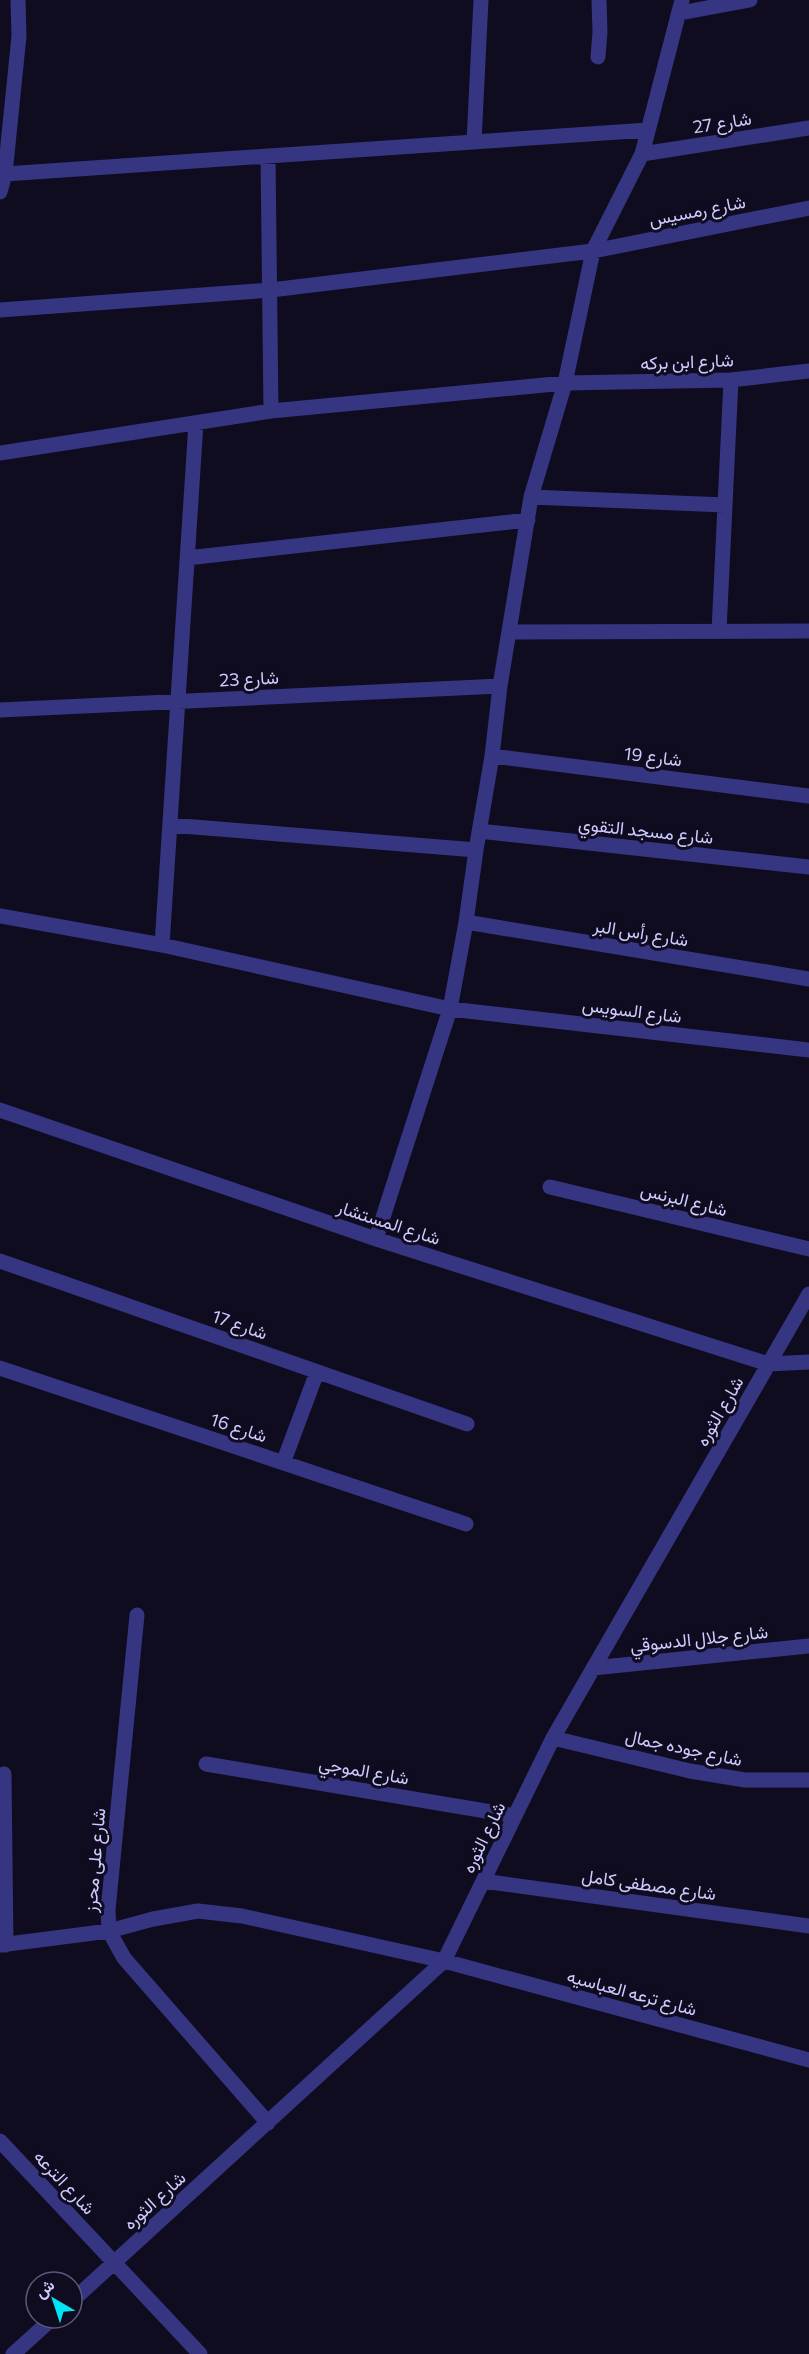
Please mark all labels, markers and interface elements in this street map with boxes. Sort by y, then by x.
street label: شارع 27 [691,107,753,139]
street label: شارع رمسيس [647,190,748,232]
street label: شارع ابن بركه [640,348,734,376]
street label: شارع 23 [219,665,280,693]
street label: شارع 19 [622,742,683,772]
street label: شارع مسجد التقوي [577,812,715,853]
street label: شارع رأس البر [591,913,690,952]
street label: شارع السويس [581,993,683,1029]
street label: شارع البرنس [638,1178,730,1222]
street label: شارع المستشار [333,1195,443,1251]
street label: شارع 17 [209,1304,270,1346]
street label: شارع الثوره [690,1372,749,1451]
street label: شارع 16 [207,1408,270,1448]
street label: شارع جلال الدسوقي [629,1620,770,1661]
street label: شارع جوده جمال [623,1724,744,1772]
street label: شارع الموجي [316,1751,411,1794]
street label: شارع الثوره [456,1798,511,1877]
street label: شارع على محرز [78,1807,112,1914]
street label: شارع مصطفى كامل [580,1864,718,1906]
street label: شارع ترعه العباسيه [564,1964,699,2022]
street label: شارع الترعه [28,2145,100,2220]
street label: شارع الثوره [118,2166,191,2235]
north arrow [24,2270,84,2330]
text: ش [31,2275,58,2302]

